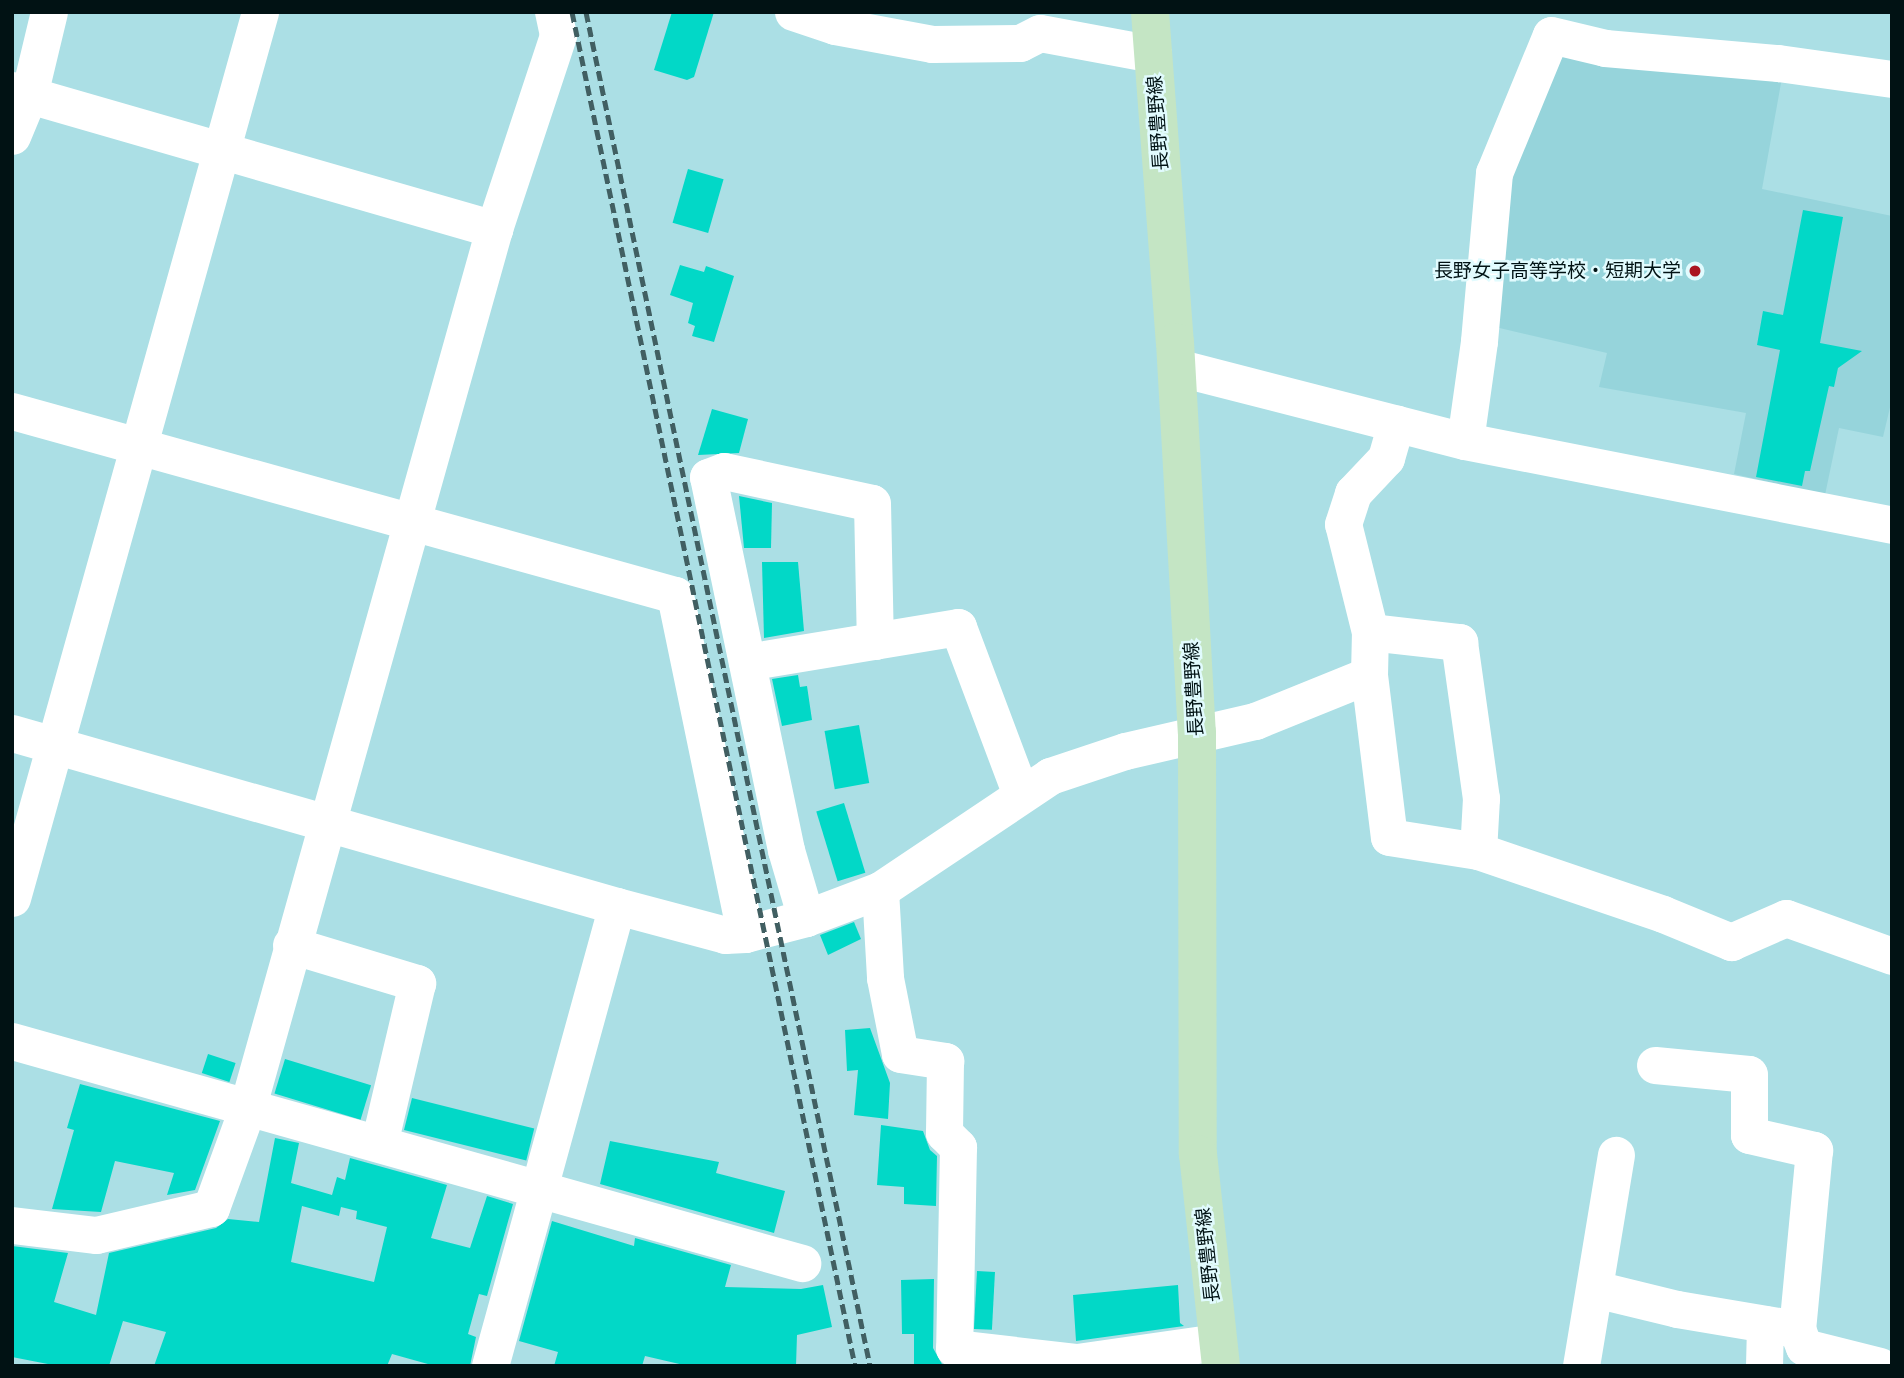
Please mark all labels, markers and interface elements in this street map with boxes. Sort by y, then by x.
street label: 長野豊野線 [1143,75,1173,171]
place label: 長野女子高等学校・短期大学 [1434,260,1681,282]
marker: 長野女子高等学校・短期大学 [1687,263,1703,279]
street label: 長野豊野線 [1180,641,1208,737]
street label: 長野豊野線 [1192,1207,1224,1303]

